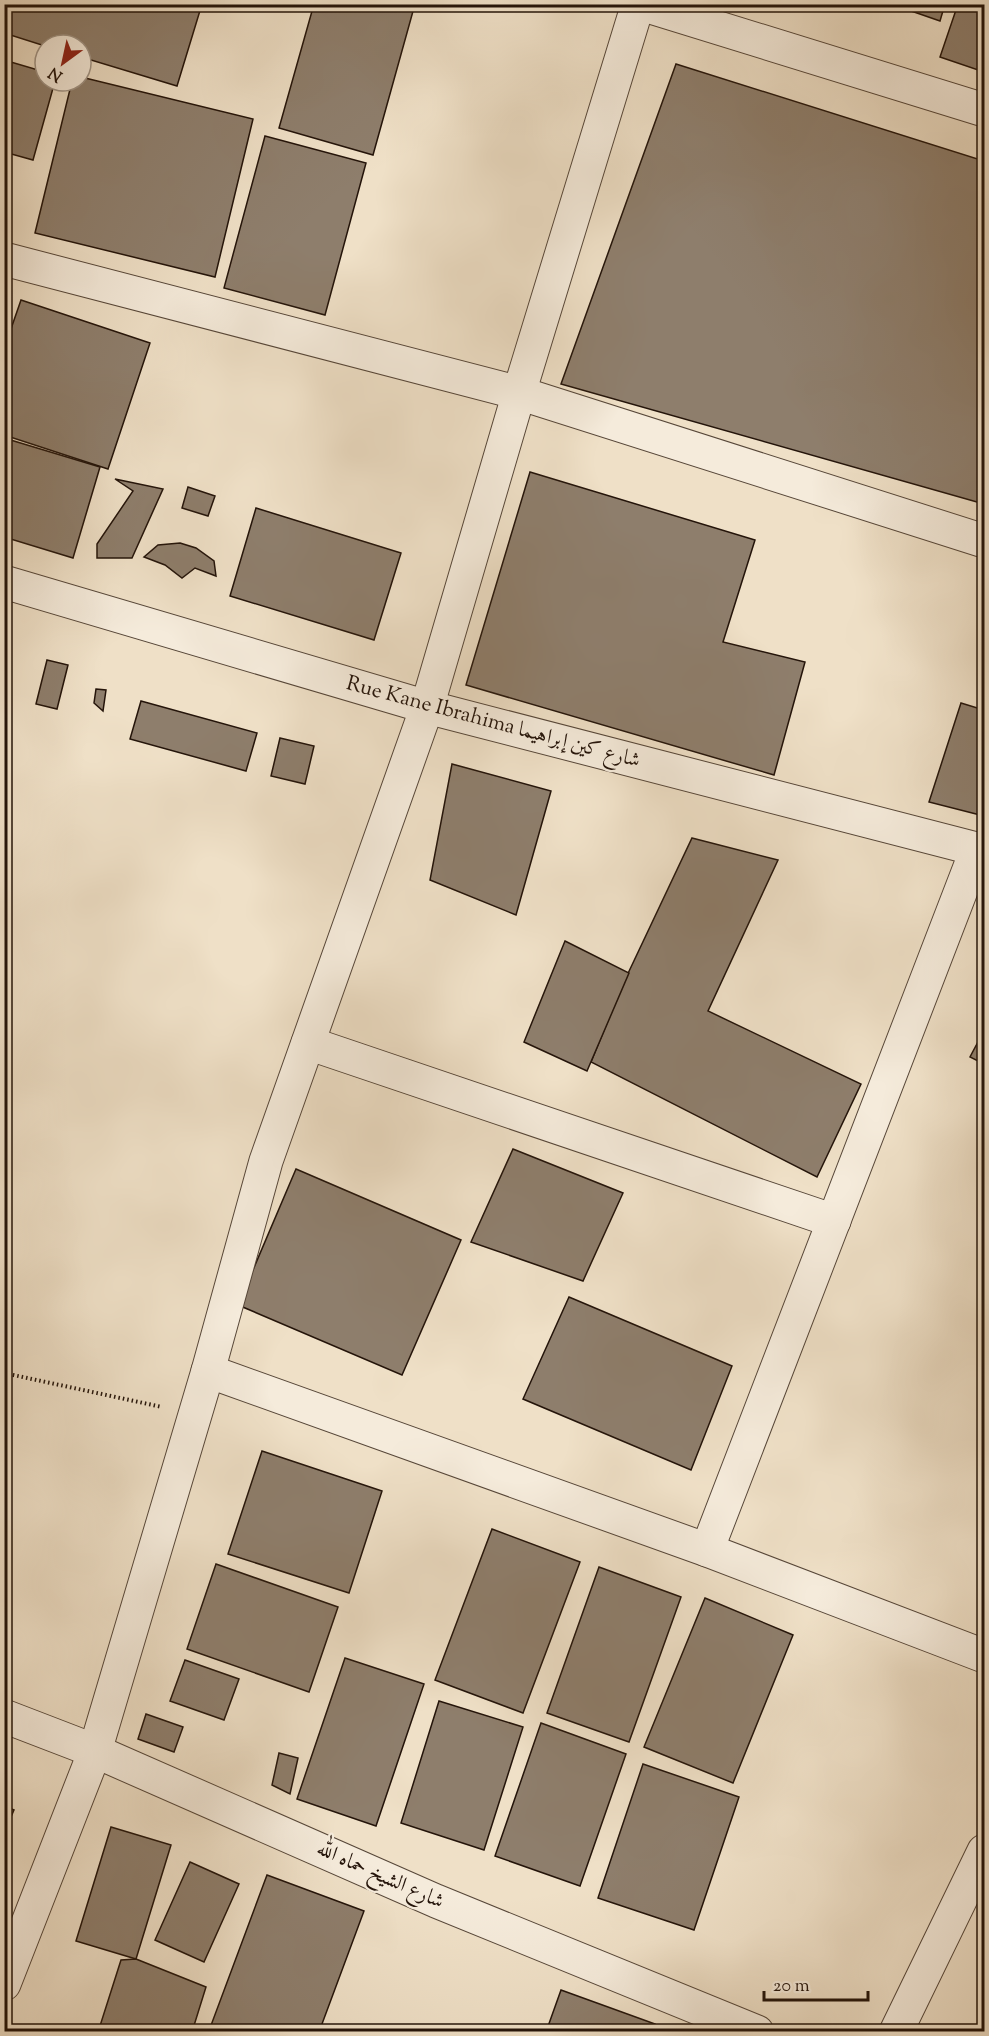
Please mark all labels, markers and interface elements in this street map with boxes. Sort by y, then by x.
north arrow [33,33,93,93]
text: N [44,60,68,87]
street label: Rue Kane Ibrahima شارع كين إبراهيما [342,669,643,778]
street label: شارع الشيخ حماه الله [311,1831,450,1919]
scale bar [764,1964,868,2002]
text: 20 m [773,1974,810,2000]

